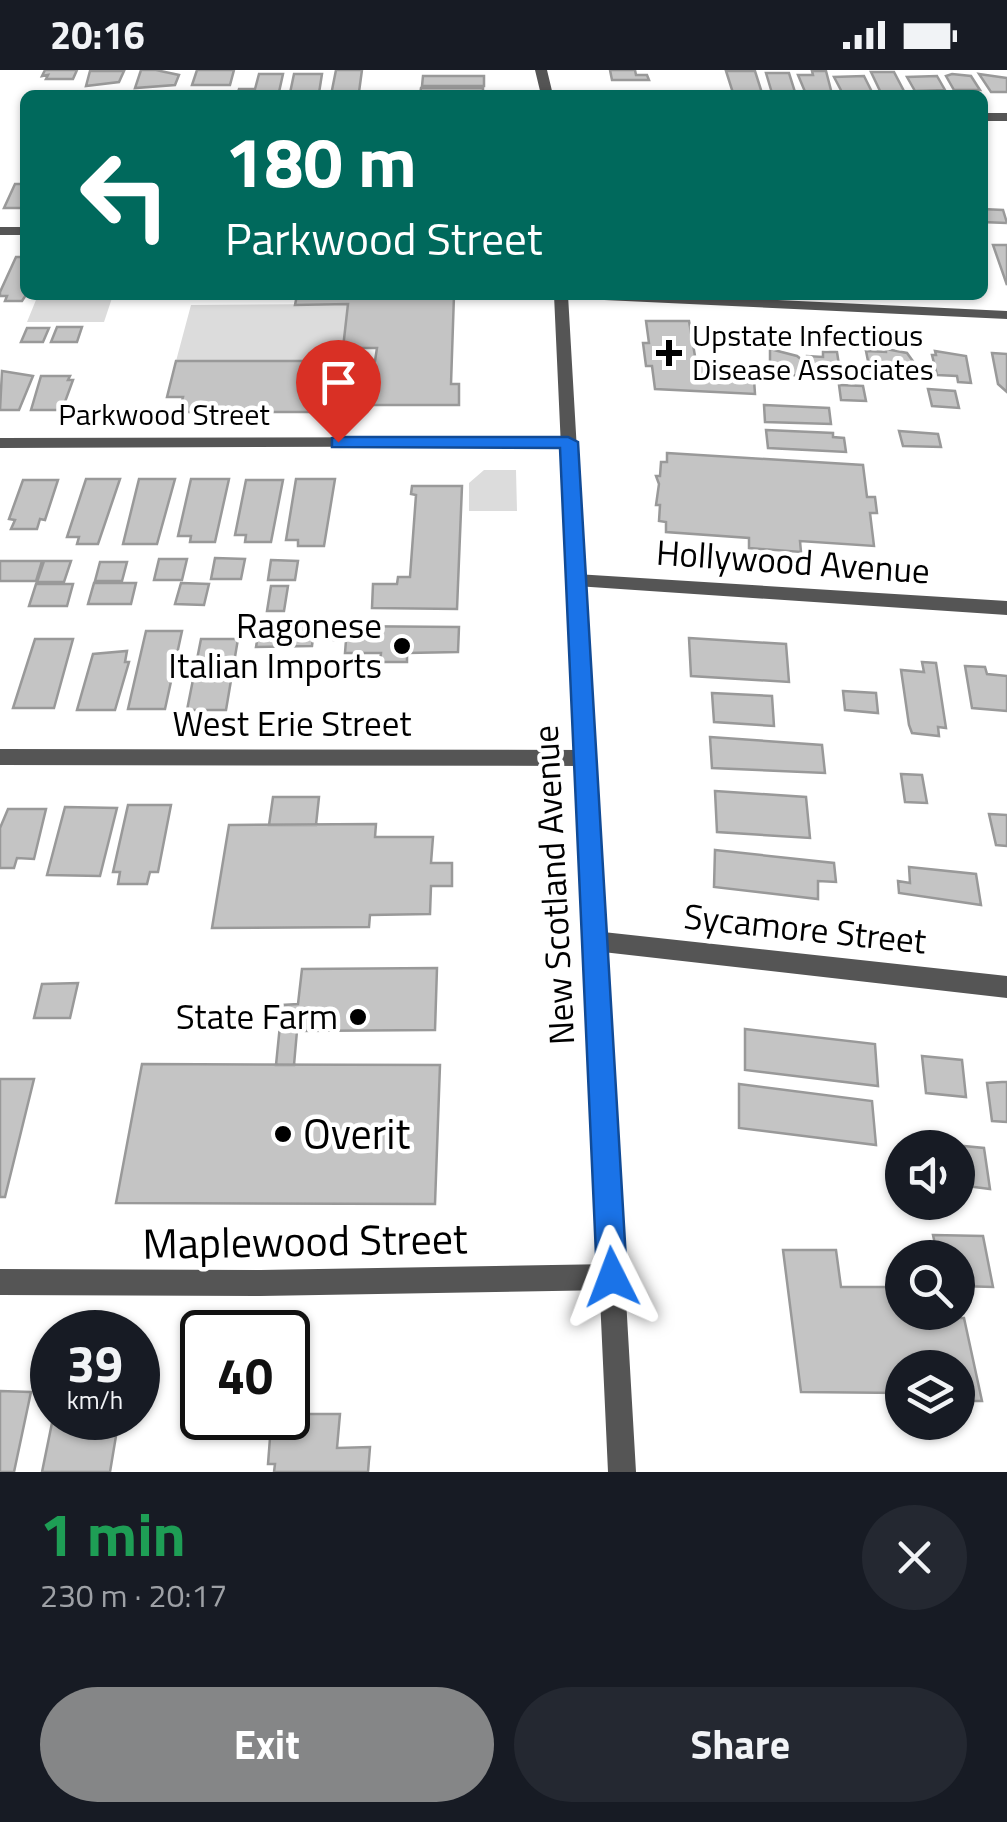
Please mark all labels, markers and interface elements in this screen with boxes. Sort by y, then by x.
text: 20:16 [50,6,145,64]
text: 180 m [225,108,417,214]
icon: left [60,130,190,260]
text: Parkwood Street [225,204,542,272]
place label: Upstate Infectious Disease Associates [692,312,934,392]
pin [296,340,381,443]
marker: Upstate Infectious Disease Associates [656,340,682,366]
icon: arrive [311,355,366,410]
street label: Parkwood Street [58,391,270,437]
street label: Hollywood Avenue [654,525,932,597]
place label: Ragonese Italian Imports [168,598,382,692]
marker: Ragonese Italian Imports [391,635,413,657]
street label: West Erie Street [173,696,411,750]
street label: New Scotland Avenue [518,724,588,1046]
street label: Sycamore Street [681,888,929,968]
place label: State Farm [176,989,338,1043]
marker: State Farm [347,1006,369,1028]
place label: Overit [303,1101,410,1165]
marker: Overit [272,1123,294,1145]
map controls [885,1130,975,1440]
button: sound [885,1130,975,1220]
street label: Maplewood Street [142,1205,468,1275]
position arrow [560,1225,664,1329]
button: search [885,1240,975,1330]
speed limit sign: 40 [180,1310,310,1440]
text: 39 [67,1325,123,1401]
button: layers [885,1350,975,1440]
text: km/h [67,1381,123,1419]
text: 1 min [40,1488,186,1579]
button: close [862,1505,967,1610]
text: 230 m · 20:17 [40,1571,227,1619]
button: Exit [40,1687,494,1802]
button: Share [514,1687,967,1802]

